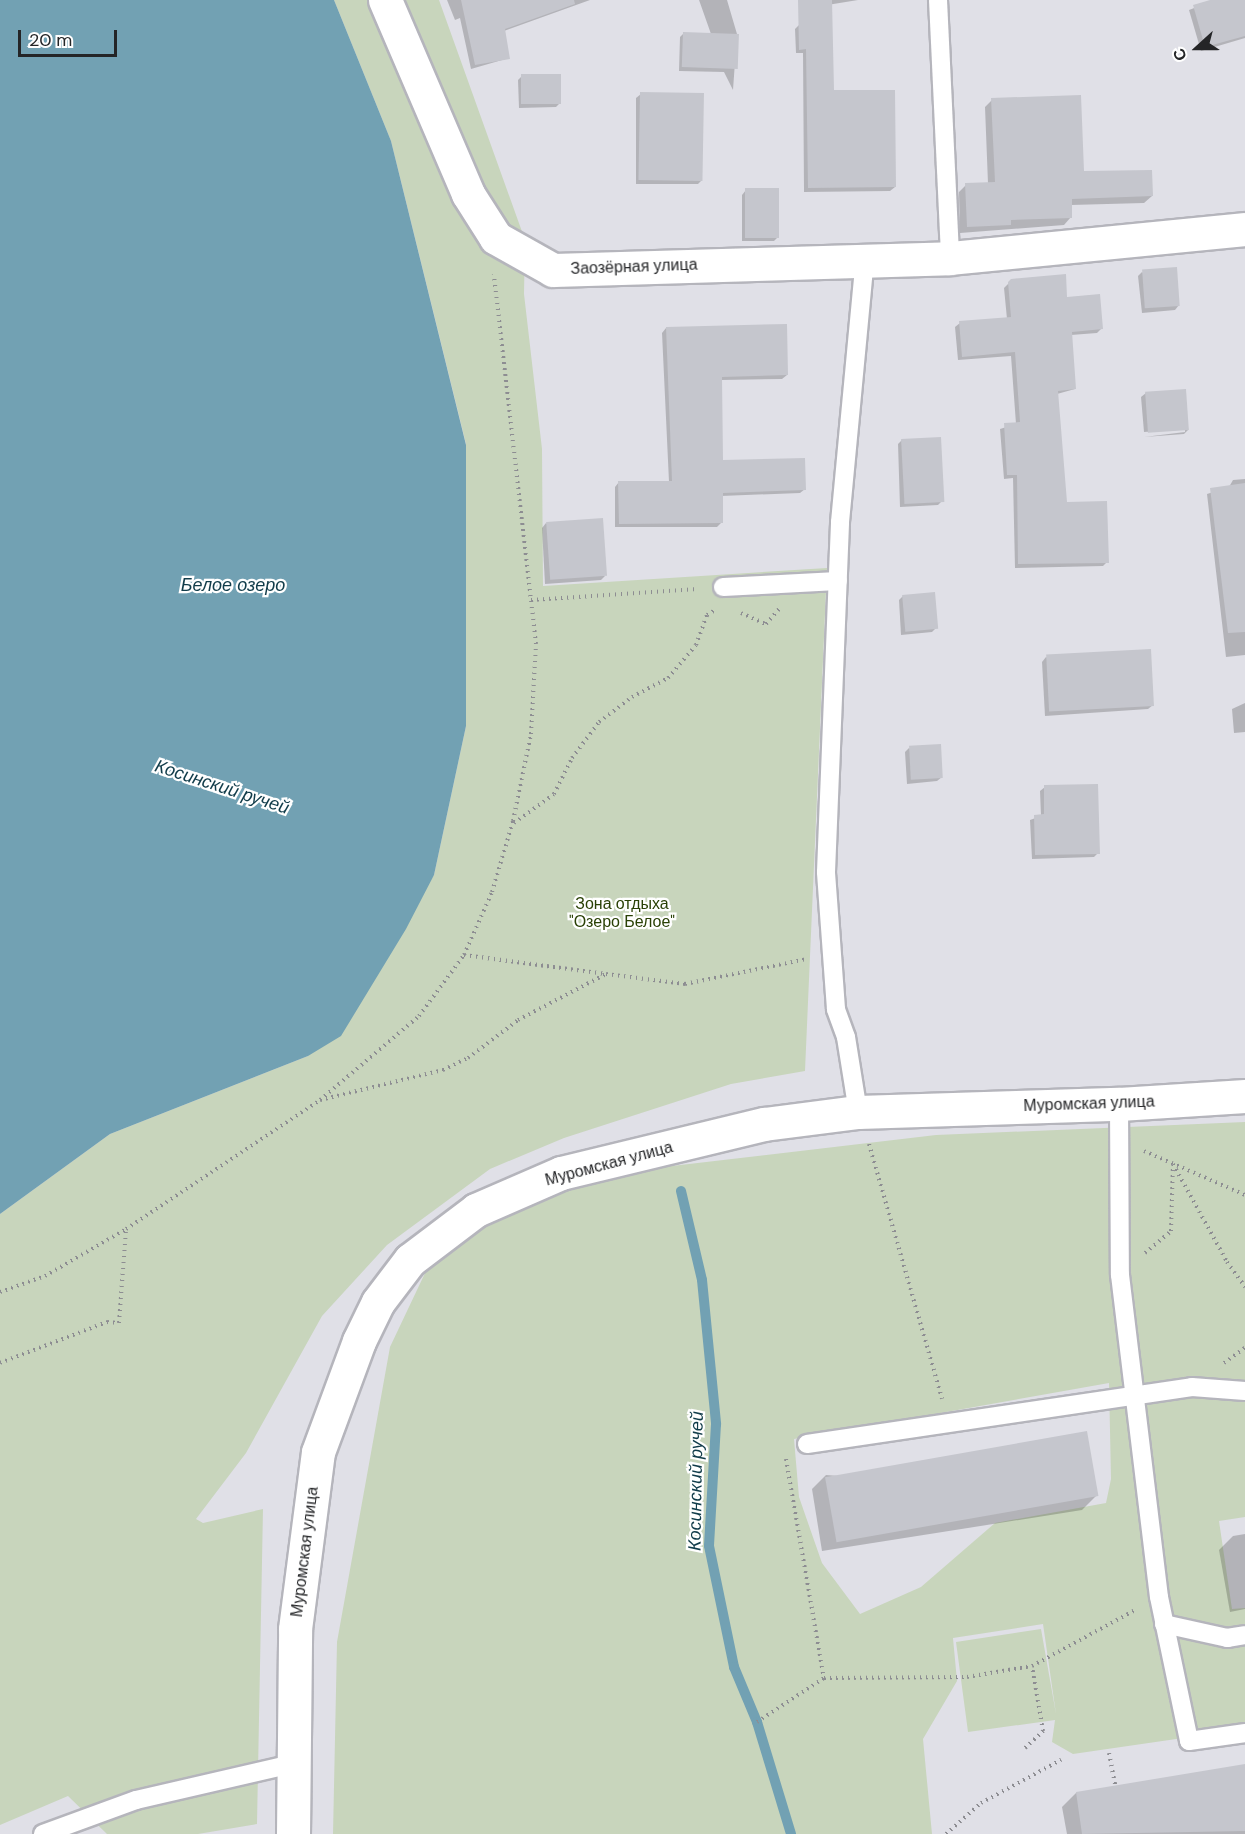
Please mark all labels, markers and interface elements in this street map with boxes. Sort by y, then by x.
scale bar [21,18,120,56]
north arrow [1167,18,1227,78]
text: 20 m [29,28,72,52]
text: С [1168,45,1192,64]
street label: Заозёрная улица [570,255,698,279]
water label: Белое озеро [181,574,285,596]
water label: Косинский ручей [152,755,292,819]
park label: Зона отдыха "Озеро Белое" [569,894,675,932]
street label: Муромская улица [1023,1092,1155,1116]
street label: Муромская улица [543,1138,675,1190]
water label: Косинский ручей [684,1411,708,1551]
street label: Муромская улица [287,1486,323,1618]

